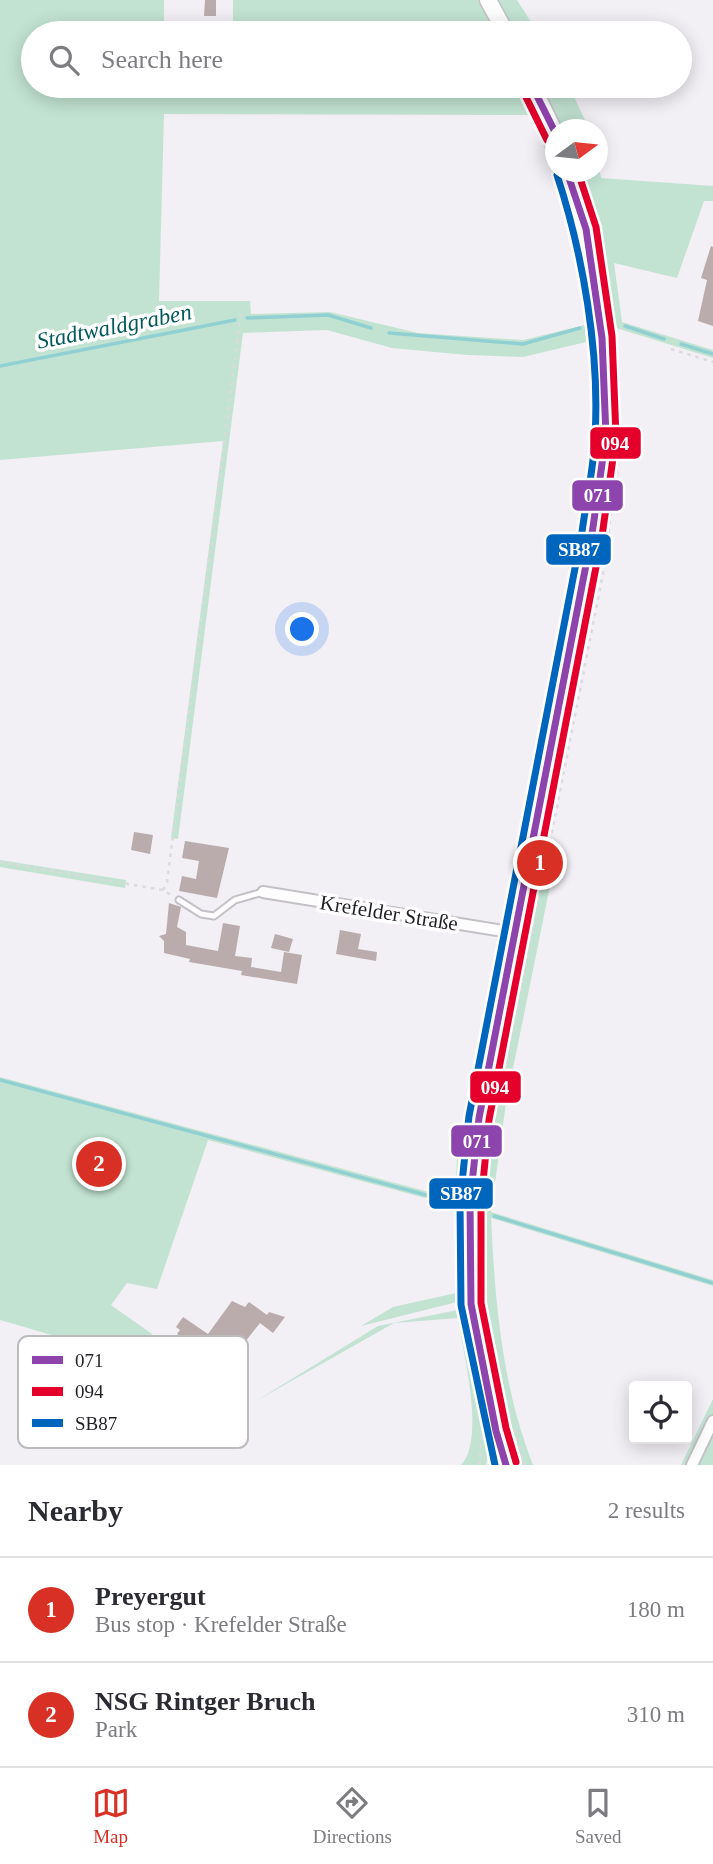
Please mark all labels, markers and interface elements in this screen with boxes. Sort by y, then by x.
search box [21,21,692,98]
icon: search [45,41,83,79]
text: Search here [101,45,223,74]
north arrow [545,119,608,182]
water label: Stadtwaldgraben [35,299,194,354]
line badge: 094 [589,426,642,460]
text: 094 [601,433,630,454]
line badge: 071 [571,479,624,512]
text: 071 [584,485,612,506]
line badge: SB87 [545,533,612,566]
text: SB87 [558,539,601,560]
your location [285,612,319,646]
pin: 1 [517,837,563,889]
street label: Krefelder Straße [318,890,460,936]
line badge: 094 [469,1070,522,1104]
text: 094 [481,1077,510,1098]
line badge: 071 [450,1124,503,1158]
text: 071 [463,1131,491,1152]
pin: 2 [76,1138,122,1190]
line badge: SB87 [428,1177,494,1210]
text: SB87 [440,1183,483,1204]
legend [18,1336,248,1448]
text: 071 [75,1350,104,1371]
text: 094 [75,1381,104,1402]
map controls [629,1381,692,1444]
button: locate [629,1381,692,1444]
text: SB87 [75,1413,117,1434]
text: Nearby [28,1494,123,1527]
text: 2 results [608,1498,685,1523]
text: Preyergut [95,1582,206,1611]
text: 1 [45,1597,57,1622]
text: 180 m [627,1597,685,1622]
text: Bus stop · Krefelder Straße [95,1612,347,1637]
text: NSG Rintger Bruch [95,1687,316,1716]
text: 2 [45,1702,57,1727]
text: 310 m [627,1702,685,1727]
text: Park [95,1717,137,1742]
tab: Map [92,1784,130,1848]
tab: Directions [313,1784,392,1848]
tab: Saved [575,1784,621,1848]

